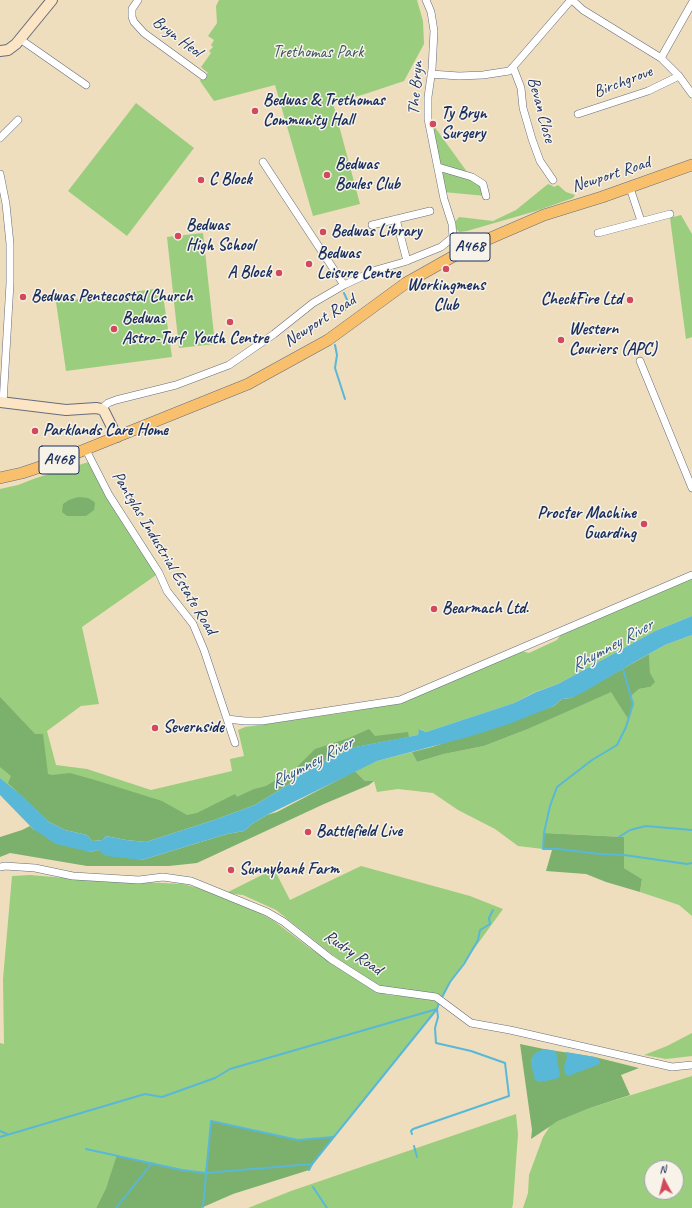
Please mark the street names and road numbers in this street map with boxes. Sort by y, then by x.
street label: Bryn Heol [148,12,206,62]
street label: The Bryn [404,60,428,116]
street label: Birchgrove [591,61,655,103]
street label: Bevan Close [522,75,560,145]
street label: Newport Road [569,153,653,197]
road number: A468 [450,233,490,261]
street label: Newport Road [280,290,360,352]
road number: A468 [39,446,79,474]
street label: Pantglas Industrial Estate Road [107,468,221,638]
street label: Rudry Road [320,926,386,980]

